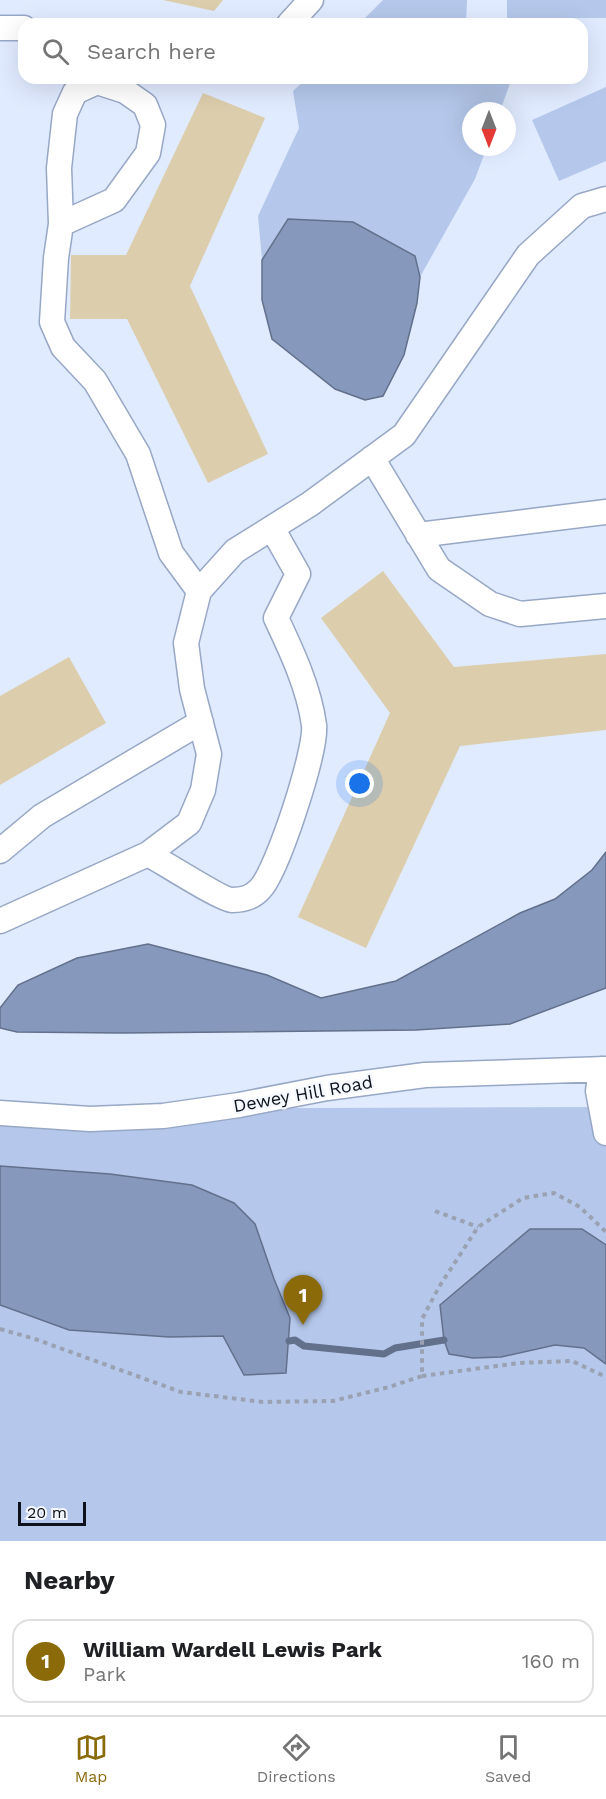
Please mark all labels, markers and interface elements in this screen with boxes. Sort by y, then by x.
search box [18,18,588,84]
icon: search [39,35,72,68]
text: Search here [87,39,216,64]
north arrow [462,102,516,156]
your location [345,769,374,798]
street label: Dewey Hill Road [232,1071,374,1116]
pin: 1 [284,1276,322,1325]
scale bar [18,1499,86,1526]
text: 20 m [27,1503,67,1522]
text: Nearby [24,1565,115,1595]
text: William Wardell Lewis Park [83,1637,382,1662]
text: 1 [41,1649,50,1673]
text: 160 m [522,1649,580,1673]
text: Park [83,1662,126,1686]
tab: Map [75,1731,108,1786]
tab: Directions [257,1731,336,1786]
tab: Saved [485,1731,531,1786]

